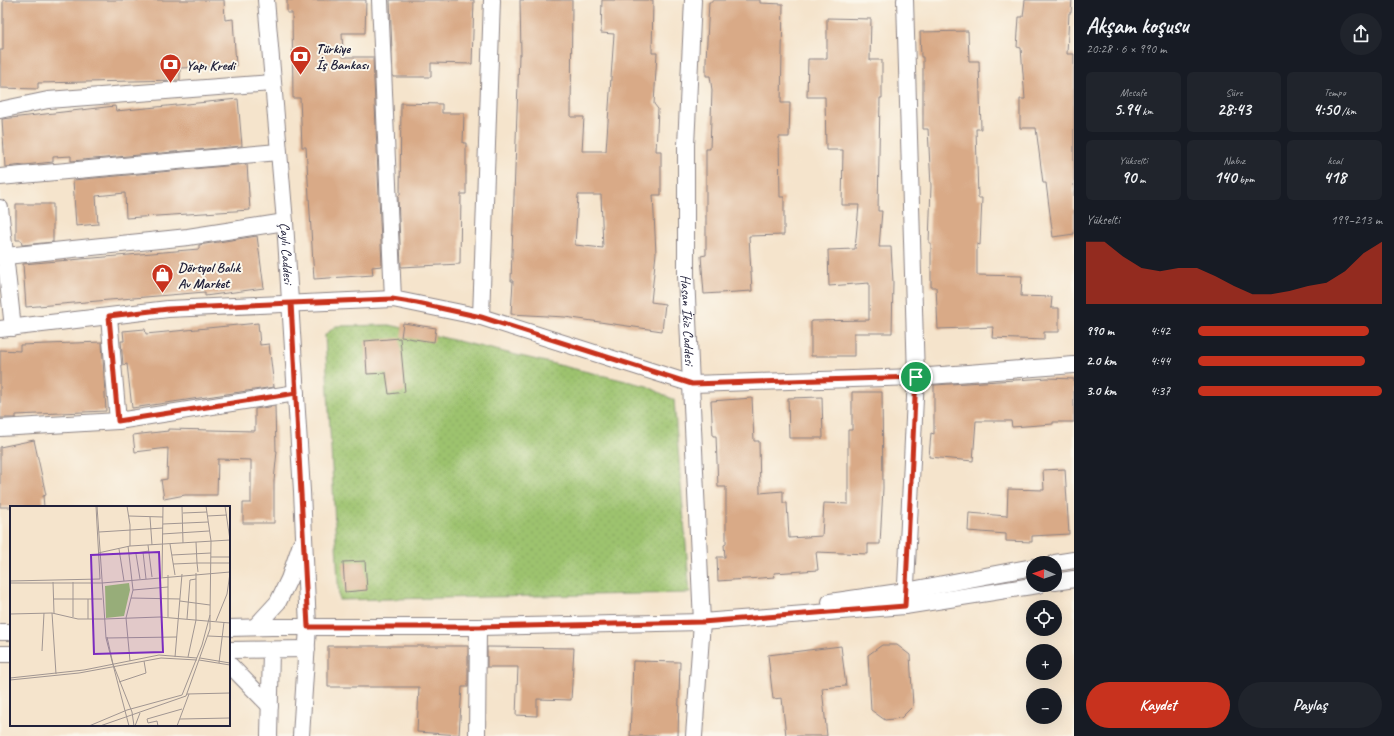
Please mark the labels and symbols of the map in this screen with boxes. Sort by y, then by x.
place label: Türkiye İş Bankası [316,40,370,73]
bank icon: Türkiye İş Bankası [288,43,314,76]
bank icon: Yapı Kredi [157,52,183,85]
place label: Yapı Kredi [186,57,237,74]
street label: Çaylı Caddesi [276,222,297,287]
place label: Dörtyol Balık Av Market [178,259,242,292]
shop icon: Dörtyol Balık Av Market [149,262,175,295]
street label: Hasan İkiz Caddesi [677,274,698,368]
pin [899,360,933,394]
inset map [10,506,230,726]
north arrow [1026,556,1062,592]

